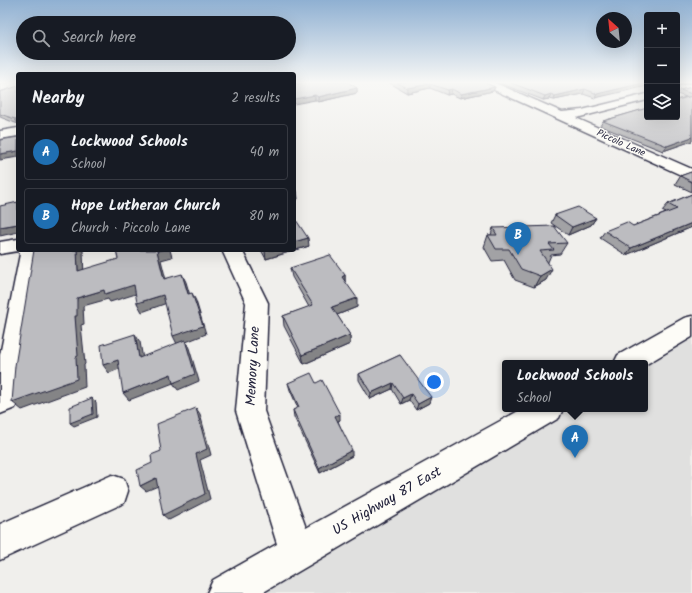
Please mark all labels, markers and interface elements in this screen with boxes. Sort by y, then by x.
north arrow [596,12,632,48]
map controls [644,12,680,120]
button: + [644,12,680,48]
search box [16,16,296,60]
text: Search here [62,26,136,50]
icon: search [30,27,52,49]
button: − [644,48,680,84]
button: layers [644,84,680,120]
text: Nearby [32,85,84,112]
text: 2 results [232,88,280,109]
street label: Piccolo Lane [594,125,649,161]
text: Lockwood Schools [71,130,188,154]
text: A [42,142,50,163]
text: 40 m [250,142,279,163]
text: School [71,154,106,175]
text: Hope Lutheran Church [71,194,220,218]
text: B [42,206,50,227]
text: 80 m [249,206,279,227]
text: Church · Piccolo Lane [71,218,190,239]
pin: B [505,222,531,255]
street label: Memory Lane [240,325,266,406]
popup [502,360,648,412]
text: Lockwood Schools [517,364,633,388]
your location [424,372,444,392]
text: School [517,388,551,409]
pin: A [562,425,588,458]
street label: US Highway 87 East [328,460,446,541]

